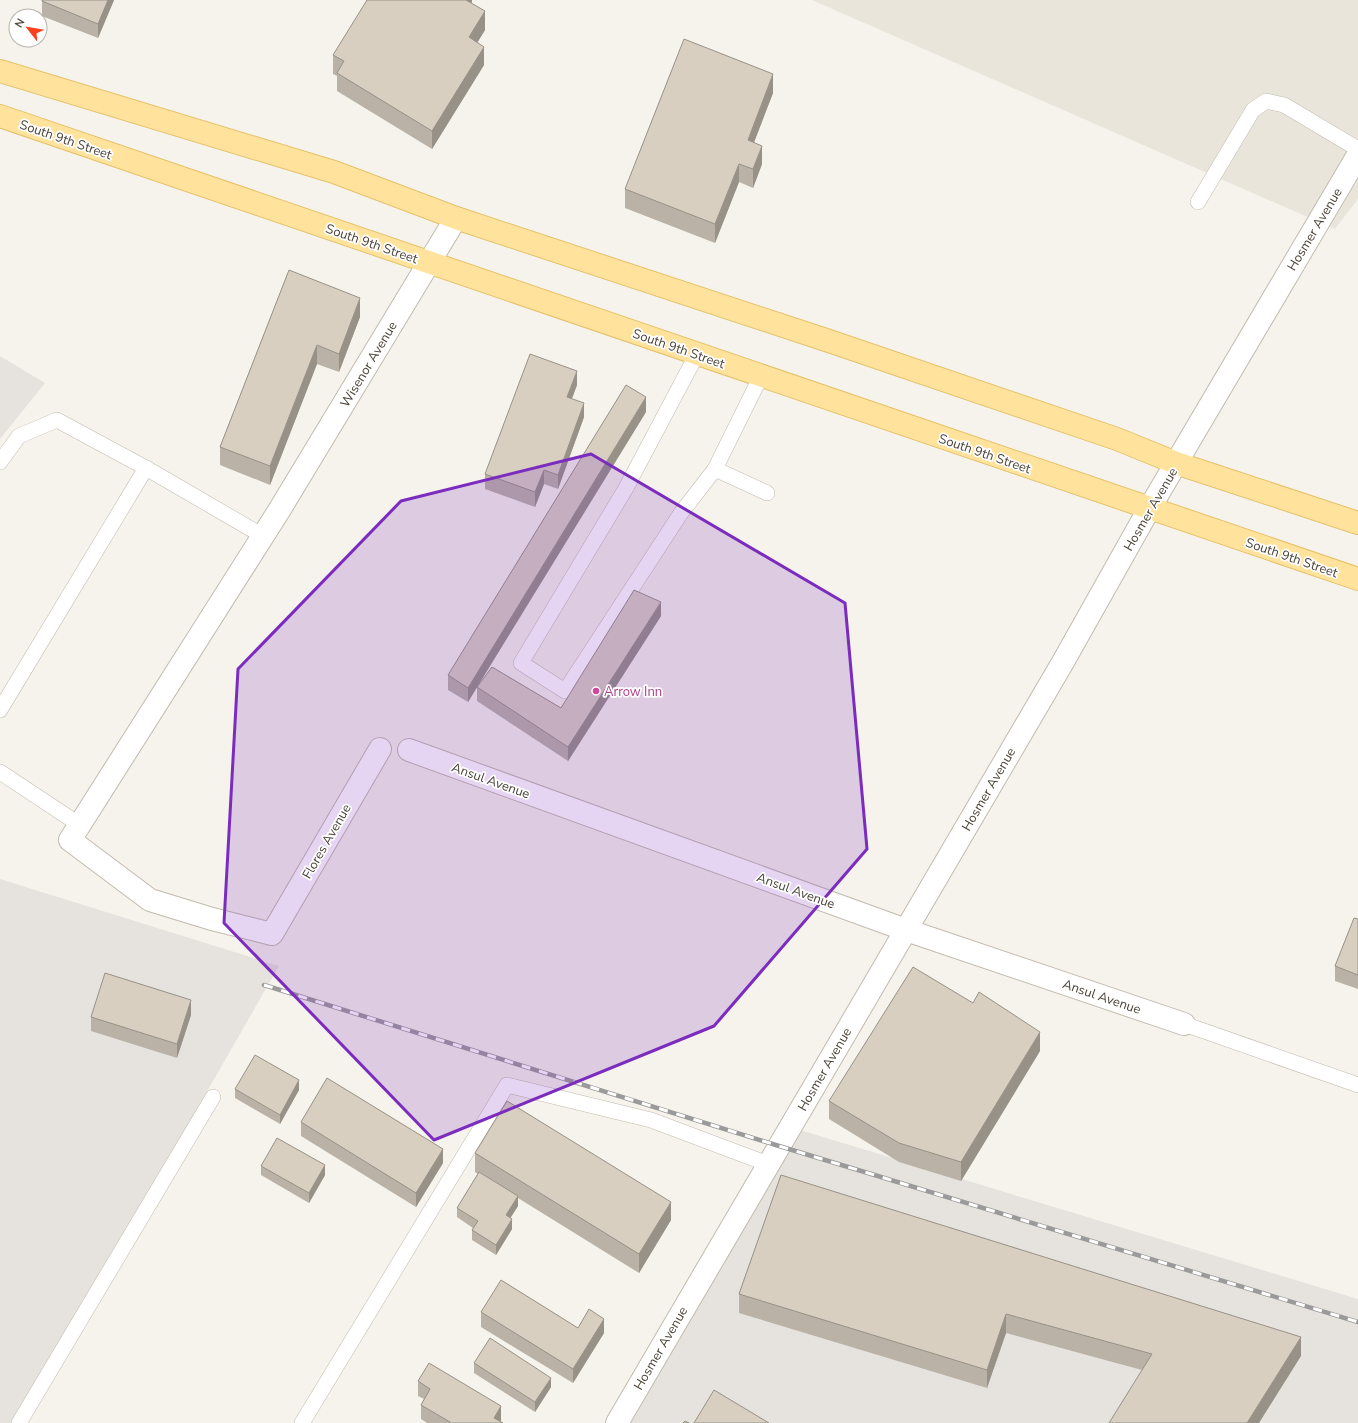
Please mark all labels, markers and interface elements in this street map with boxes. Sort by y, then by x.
north arrow [8,8,48,48]
text: N [11,16,28,30]
street label: South 9th Street [17,116,115,164]
street label: Hosmer Avenue [1283,185,1347,274]
street label: South 9th Street [323,220,421,268]
street label: Wisenor Avenue [336,318,402,411]
street label: South 9th Street [630,325,728,373]
street label: South 9th Street [936,430,1034,478]
street label: Hosmer Avenue [1120,464,1182,555]
street label: South 9th Street [1243,534,1341,582]
place label: Arrow Inn [604,683,662,701]
marker: Arrow Inn [591,686,601,696]
street label: Hosmer Avenue [958,744,1020,835]
street label: Ansul Avenue [449,758,532,803]
street label: Flores Avenue [298,801,356,882]
street label: Ansul Avenue [754,868,837,913]
street label: Ansul Avenue [1060,975,1143,1019]
street label: Hosmer Avenue [794,1024,856,1115]
street label: Hosmer Avenue [630,1303,692,1394]

